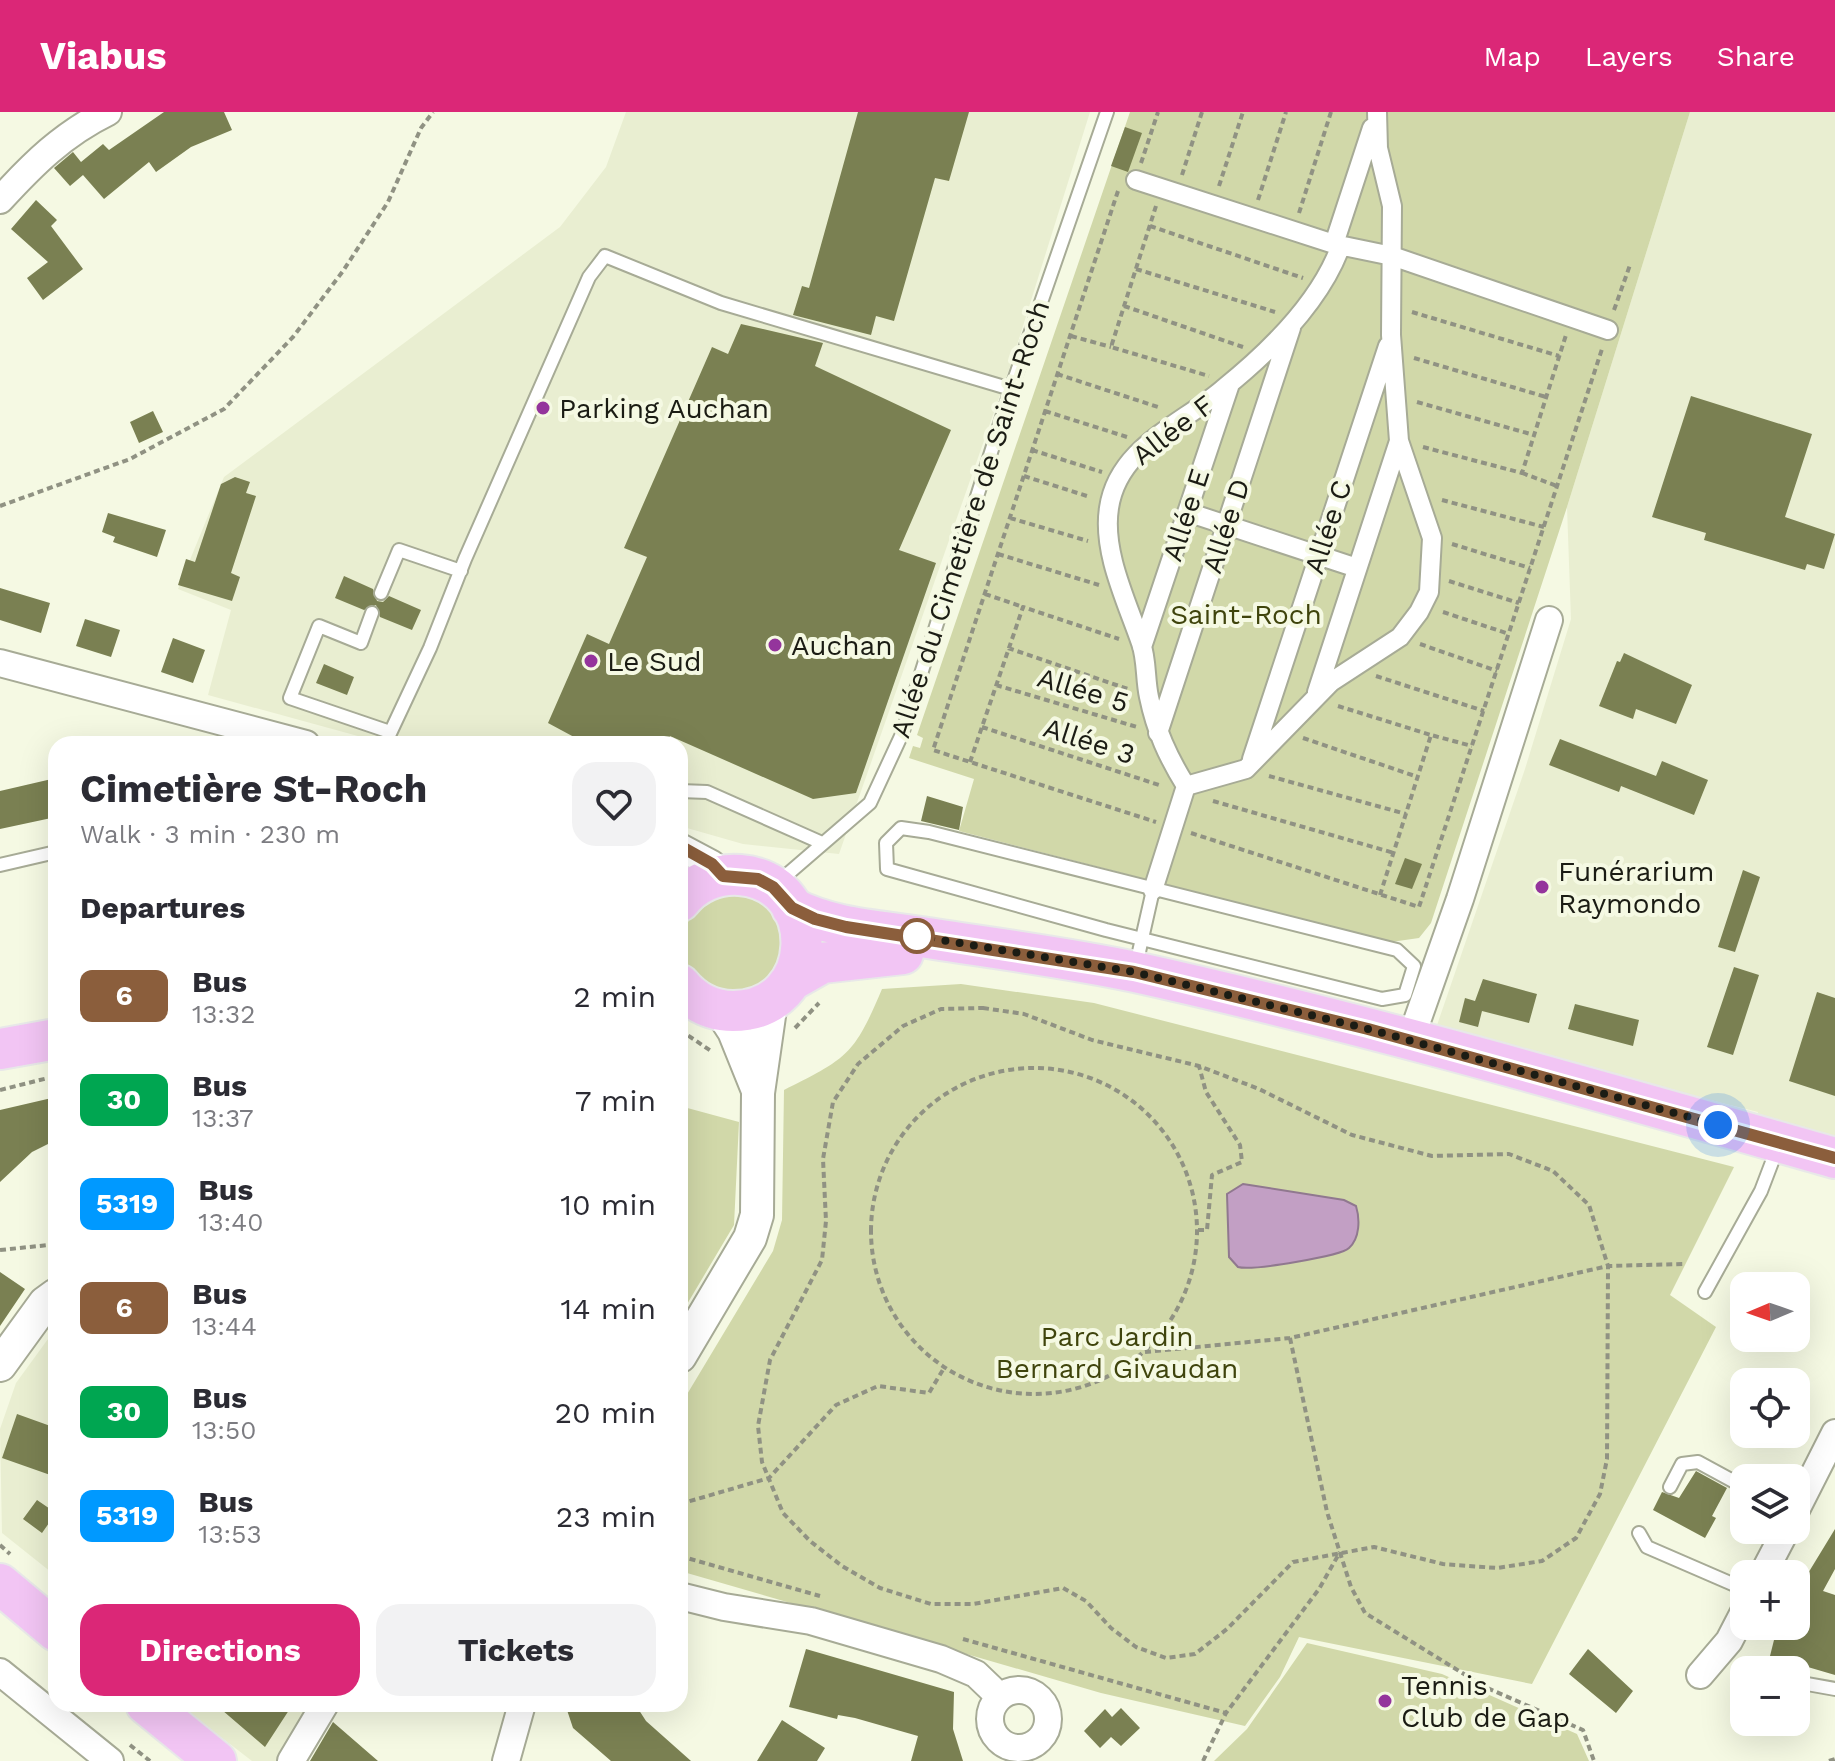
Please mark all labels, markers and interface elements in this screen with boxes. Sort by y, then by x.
text: Viabus [40,34,167,78]
text: Map [1484,40,1541,73]
text: Layers [1585,40,1673,73]
text: Share [1717,40,1795,73]
street label: Allée du Cimetière de Saint-Roch [884,296,1056,742]
street label: Allée F [1126,388,1220,472]
place label: Parking Auchan [559,392,769,425]
marker: Parking Auchan [534,399,552,417]
street label: Allée E [1156,465,1216,565]
street label: Allée D [1195,474,1257,578]
street label: Allée C [1297,476,1359,578]
park label: Saint-Roch [1170,598,1322,631]
place label: Auchan [791,629,893,662]
marker: Auchan [766,636,784,654]
place label: Le Sud [607,645,702,678]
marker: Le Sud [582,652,600,670]
street label: Allée 5 [1033,661,1133,719]
street label: Allée 3 [1039,711,1139,771]
button: heart [572,762,656,846]
text: Cimetière St-Roch [80,767,427,811]
text: Walk · 3 min · 230 m [80,819,340,849]
place label: Funérarium Raymondo [1558,855,1714,920]
marker: Funérarium Raymondo [1533,878,1551,896]
text: Departures [80,890,245,925]
unlabelled marker [900,919,934,953]
text: Bus [192,964,247,999]
text: 6 [115,979,133,1012]
text: 2 min [573,979,656,1014]
text: 13:32 [192,999,255,1029]
text: Bus [192,1068,247,1103]
text: 30 [107,1083,141,1116]
text: 7 min [575,1083,656,1118]
text: 13:37 [192,1103,254,1133]
your location [1698,1105,1738,1145]
text: Bus [198,1172,253,1207]
text: 5319 [96,1187,158,1220]
text: 10 min [560,1187,656,1222]
text: 13:40 [198,1207,263,1237]
north arrow [1730,1272,1810,1352]
map controls [1730,1272,1810,1736]
text: Bus [192,1276,247,1311]
text: 6 [115,1291,133,1324]
text: 14 min [561,1291,656,1326]
text: 13:44 [192,1311,257,1341]
park label: Parc Jardin Bernard Givaudan [996,1320,1238,1385]
button: locate [1730,1368,1810,1448]
text: Bus [192,1380,247,1415]
text: 30 [107,1395,141,1428]
text: 20 min [554,1395,656,1430]
text: 13:50 [192,1415,256,1445]
button: layers [1730,1464,1810,1544]
text: Bus [198,1484,253,1519]
text: 5319 [96,1499,158,1532]
text: 23 min [556,1499,656,1534]
text: 13:53 [198,1519,262,1549]
button: + [1730,1560,1810,1640]
button: Directions [80,1604,360,1696]
button: Tickets [376,1604,656,1696]
button: − [1730,1656,1810,1736]
place label: Tennis Club de Gap [1401,1669,1570,1734]
marker: Tennis Club de Gap [1376,1692,1394,1710]

